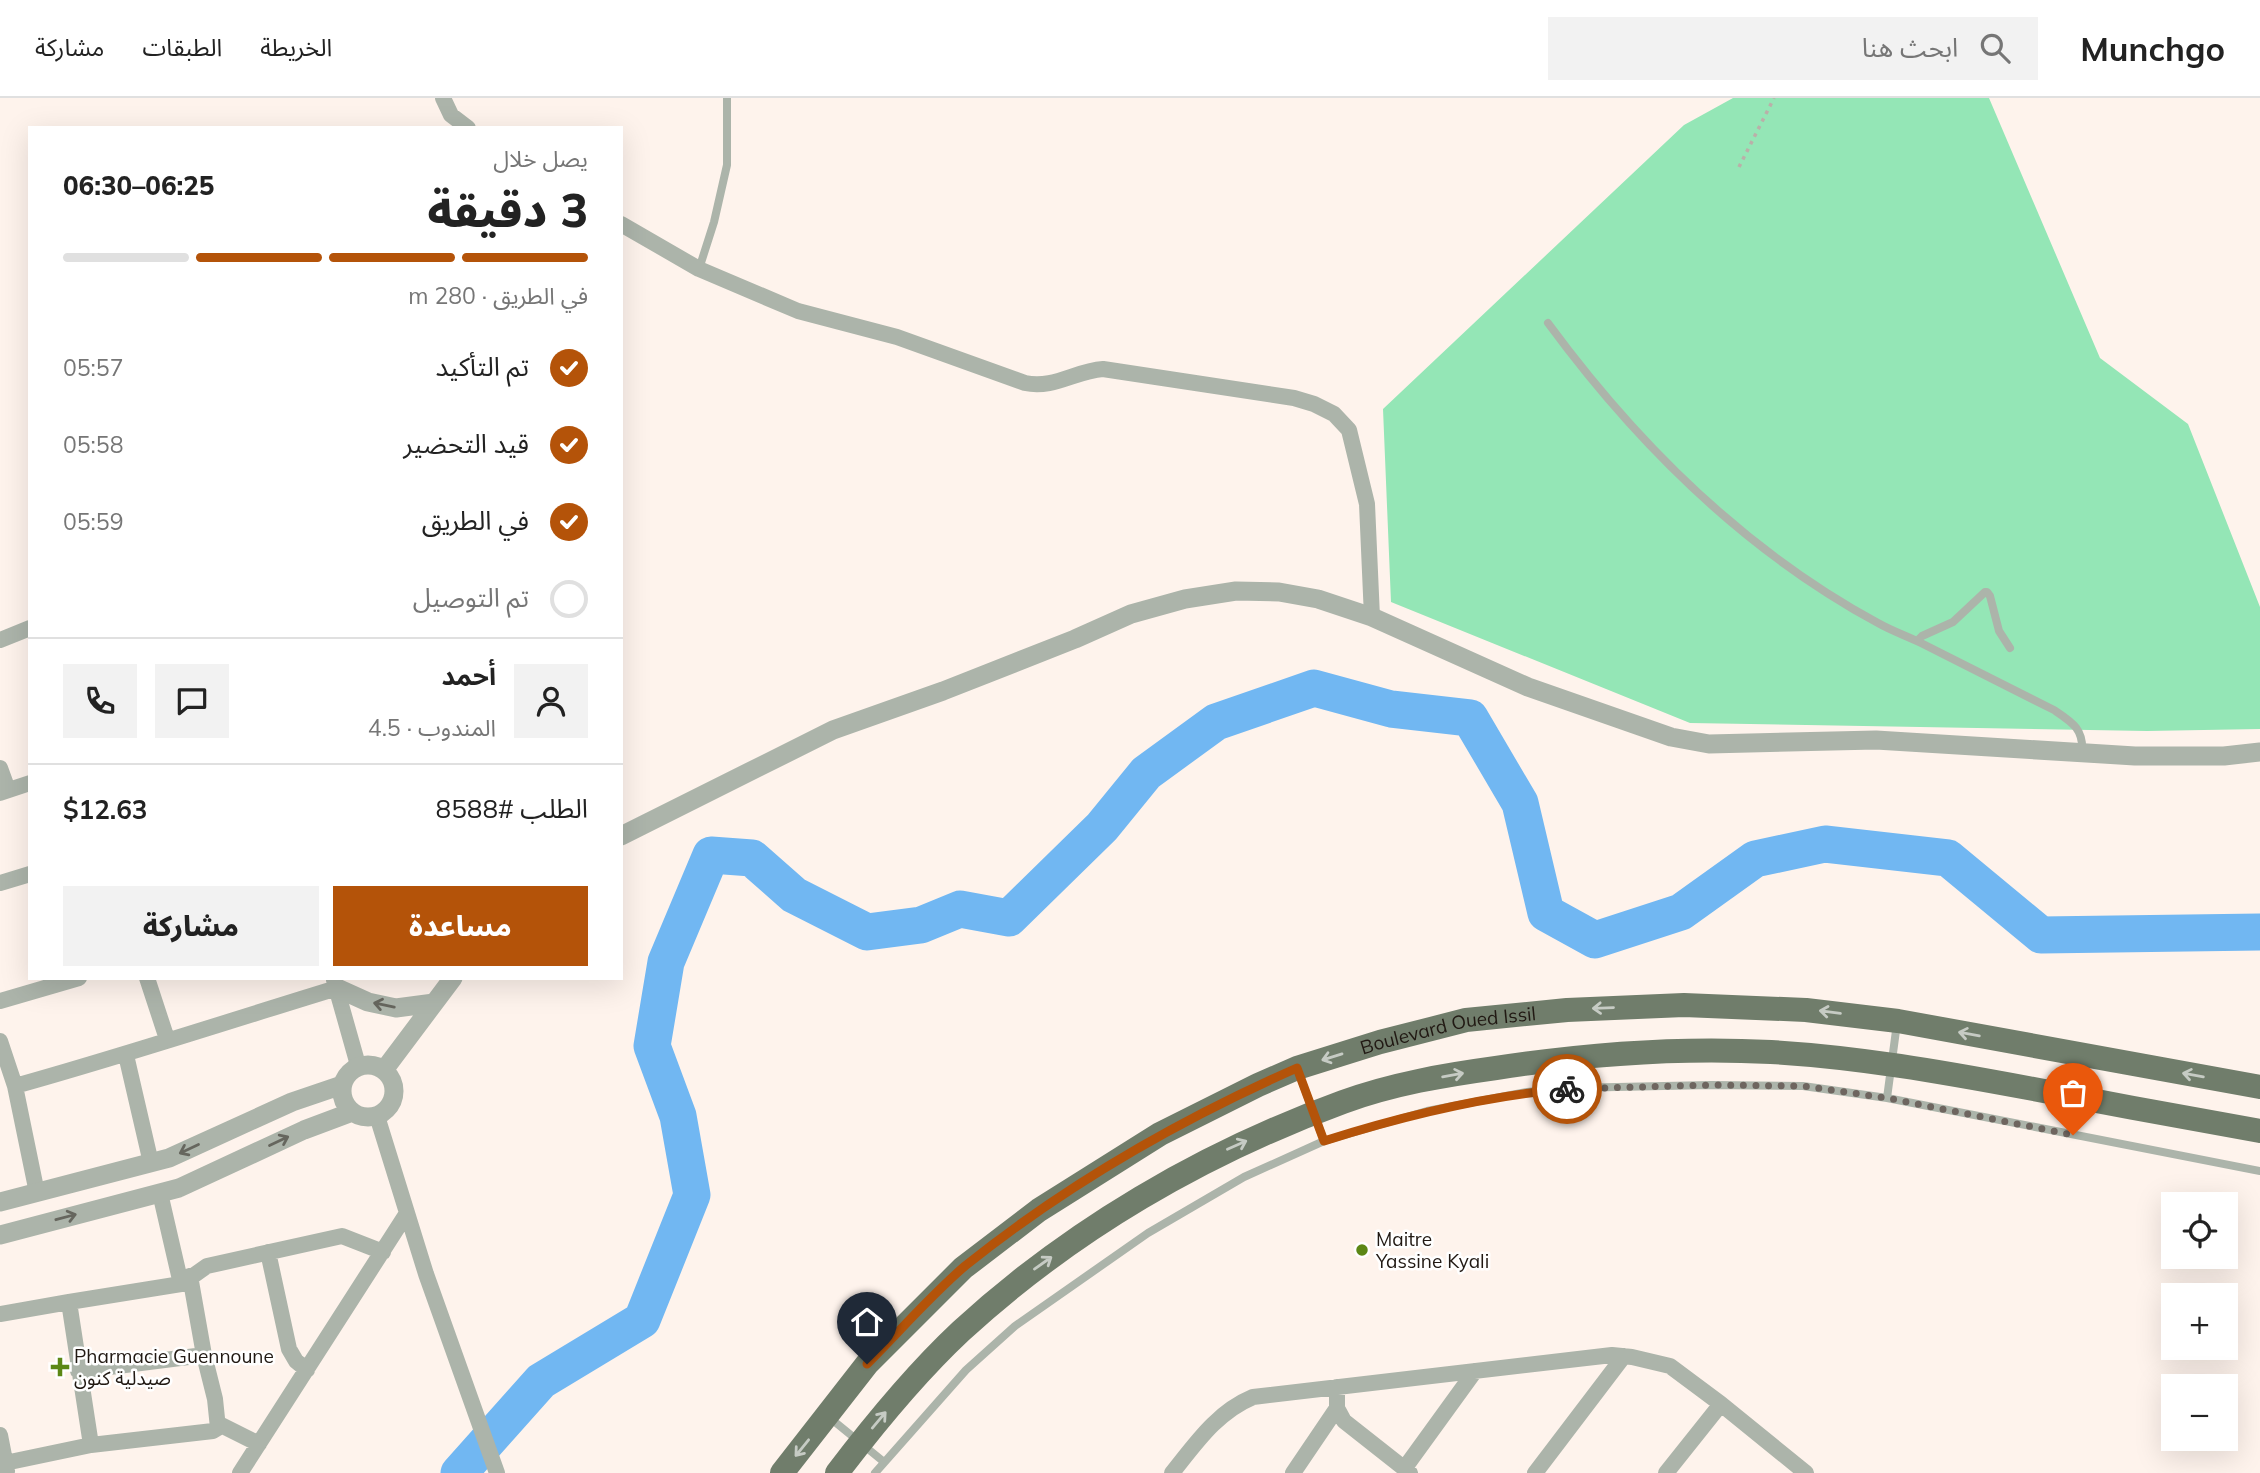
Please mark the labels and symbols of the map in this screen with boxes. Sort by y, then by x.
one-way arrow [373,998,396,1011]
street label: Boulevard Oued Issil [1357,1001,1537,1059]
one-way arrow [1591,1002,1614,1015]
one-way arrow [1819,1006,1842,1019]
one-way arrow [1958,1026,1981,1040]
one-way arrow [1321,1052,1343,1065]
courier [1532,1054,1602,1124]
pin [2043,1063,2103,1135]
one-way arrow [1441,1068,1464,1081]
one-way arrow [2182,1068,2205,1081]
one-way arrow [269,1134,290,1147]
one-way arrow [1226,1138,1248,1151]
one-way arrow [178,1143,200,1156]
one-way arrow [55,1210,77,1223]
place label: Maitre Yassine Kyali [1375,1227,1489,1273]
marker: Maitre Yassine Kyali [1354,1242,1370,1258]
one-way arrow [1033,1256,1052,1270]
pin [837,1292,897,1364]
place label: Pharmacie Guennoune صيدلية كنون [74,1344,274,1390]
marker: Pharmacie Guennoune صيدلية كنون [52,1359,68,1375]
one-way arrow [871,1411,887,1429]
one-way arrow [795,1438,810,1456]

